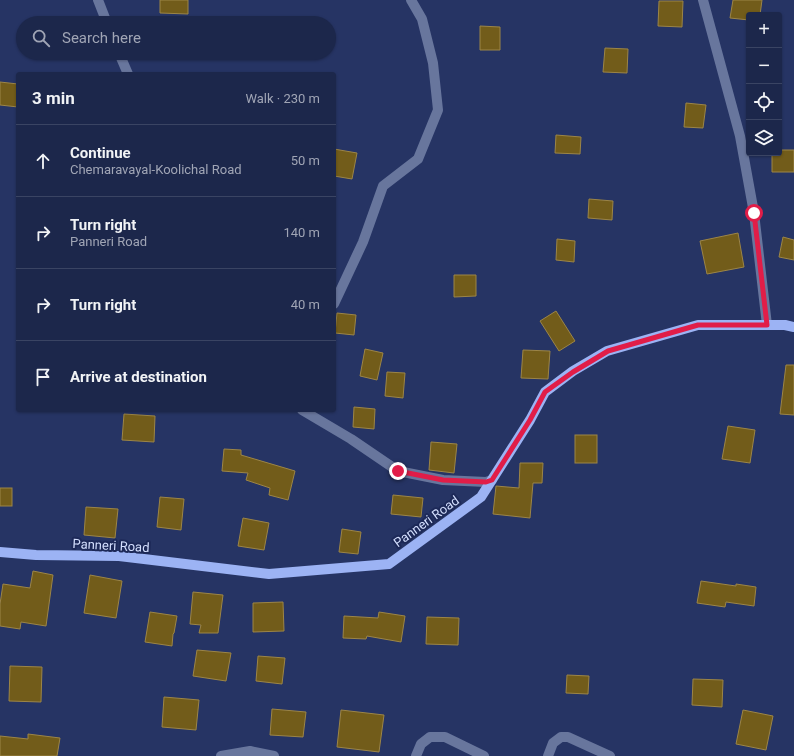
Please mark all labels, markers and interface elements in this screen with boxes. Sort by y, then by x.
map controls [746,12,782,156]
button: + [746,12,782,48]
search box [16,16,336,60]
icon: search [30,27,52,49]
text: Search here [62,29,141,47]
button: − [746,48,782,84]
button: locate [746,84,782,120]
text: 3 min [32,88,75,108]
text: Walk · 230 m [245,91,320,106]
button: layers [746,120,782,156]
text: Continue [70,144,131,162]
icon: ahead [32,150,54,172]
text: 50 m [291,153,320,168]
text: Chemaravayal-Koolichal Road [70,162,242,177]
route start [745,204,763,222]
text: Turn right [70,216,136,234]
icon: right [32,222,54,244]
text: 140 m [283,225,320,240]
text: Panneri Road [70,234,147,249]
icon: right [32,294,54,316]
text: Turn right [70,296,136,314]
text: 40 m [291,297,320,312]
icon: arrive [32,366,54,388]
text: Arrive at destination [70,368,207,386]
route end [389,462,407,480]
street label: Panneri Road [391,493,462,550]
street label: Panneri Road [72,536,150,555]

